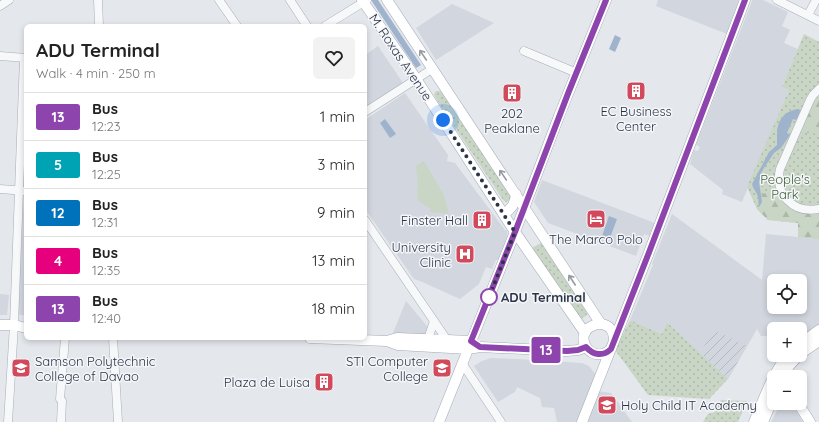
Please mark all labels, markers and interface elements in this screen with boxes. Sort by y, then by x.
street label: M. Roxas Avenue [366,11,436,103]
button: heart [313,37,355,79]
text: ADU Terminal [36,38,160,62]
one-way arrow [419,50,427,61]
text: Walk · 4 min · 250 m [36,65,156,81]
building icon: EC Business Center [625,80,647,102]
building icon: 202 Peaklane [501,82,523,104]
text: Bus [92,99,118,118]
place label: EC Business Center [600,103,672,134]
place label: 202 Peaklane [484,105,540,136]
text: 1 min [320,107,355,126]
text: 13 [52,108,64,126]
your location [433,110,453,130]
text: 12:23 [92,118,120,134]
text: Bus [92,147,118,166]
text: 3 min [317,155,355,174]
text: 5 [54,156,62,174]
text: 12:25 [92,166,121,182]
one-way arrow [499,170,507,181]
park label: People's Park [760,171,810,202]
text: Bus [92,195,118,214]
text: 9 min [317,203,355,222]
text: 12 [51,204,65,222]
hotel icon: The Marco Polo [585,208,607,230]
building icon: Finster Hall [471,209,493,231]
place label: Finster Hall [401,212,468,228]
text: 12:31 [92,214,118,230]
place label: The Marco Polo [549,231,643,247]
place label: University Clinic [392,239,451,270]
text: Bus [92,243,118,262]
hospital icon: University Clinic [454,243,476,265]
text: 13 min [312,251,355,270]
text: 4 [54,252,62,270]
text: 12:35 [92,262,120,278]
map controls [767,274,807,410]
button: locate [767,274,807,314]
one-way arrow [568,275,576,286]
marker: ADU Terminal [480,288,498,306]
place label: ADU Terminal [501,289,586,305]
text: Bus [92,291,118,310]
text: 18 min [312,299,355,318]
text: 13 [52,300,64,318]
text: 12:40 [92,310,121,326]
button: + [767,322,807,362]
line badge: 13 [528,337,564,363]
text: 13 [540,341,552,359]
place label: Samson Polytechnic College of Davao [35,353,156,384]
place label: STI Computer College [346,353,428,384]
school or university icon: Samson Polytechnic College of Davao [10,357,32,379]
school or university icon: STI Computer College [431,357,453,379]
button: − [767,370,807,410]
building icon: Plaza de Luisa [313,371,335,393]
place label: Plaza de Luisa [224,374,310,390]
school or university icon: Holy Child IT Academy [596,394,618,416]
place label: Holy Child IT Academy [621,397,757,413]

